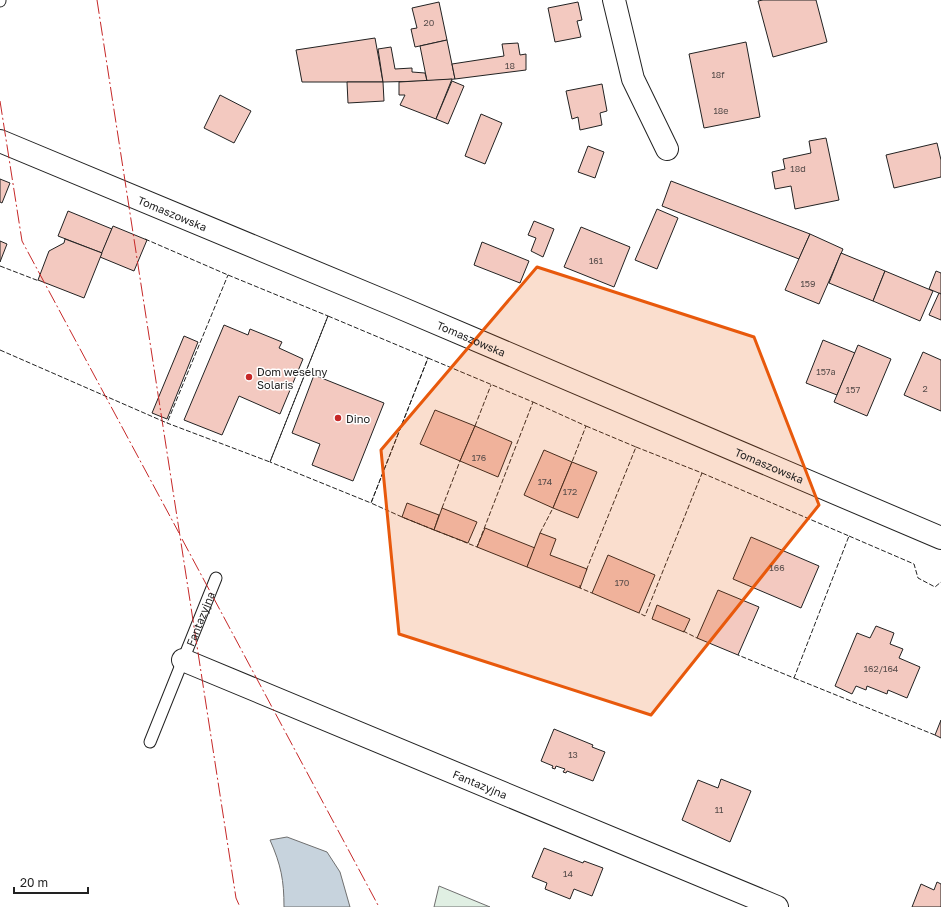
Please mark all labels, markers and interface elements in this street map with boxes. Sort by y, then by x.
house number: 20 [424,17,435,28]
house number: 18 [505,60,515,71]
house number: 18f [711,69,725,80]
house number: 18e [713,105,729,116]
house number: 18d [790,163,806,174]
street label: Tomaszowska [136,193,209,233]
house number: 161 [589,255,604,266]
house number: 159 [800,278,816,289]
street label: Tomaszowska [435,318,508,358]
place label: Dom weselny Solaris [257,365,327,391]
house number: 157a [816,366,836,377]
marker: Dom weselny Solaris [244,372,254,382]
house number: 2 [922,383,928,394]
house number: 157 [846,384,860,395]
place label: Dino [346,412,370,425]
marker: Dino [333,413,343,423]
street label: Tomaszowska [733,445,806,485]
house number: 176 [472,452,486,463]
house number: 174 [538,476,553,487]
house number: 172 [563,486,577,497]
house number: 166 [769,562,785,573]
house number: 170 [615,577,630,588]
street label: Fantazyjna [183,589,216,648]
house number: 162/164 [864,663,899,674]
house number: 13 [568,749,578,760]
street label: Fantazyjna [451,767,509,801]
house number: 11 [715,804,724,815]
house number: 14 [563,868,573,879]
scale bar [14,869,88,895]
text: 20 m [20,875,48,890]

